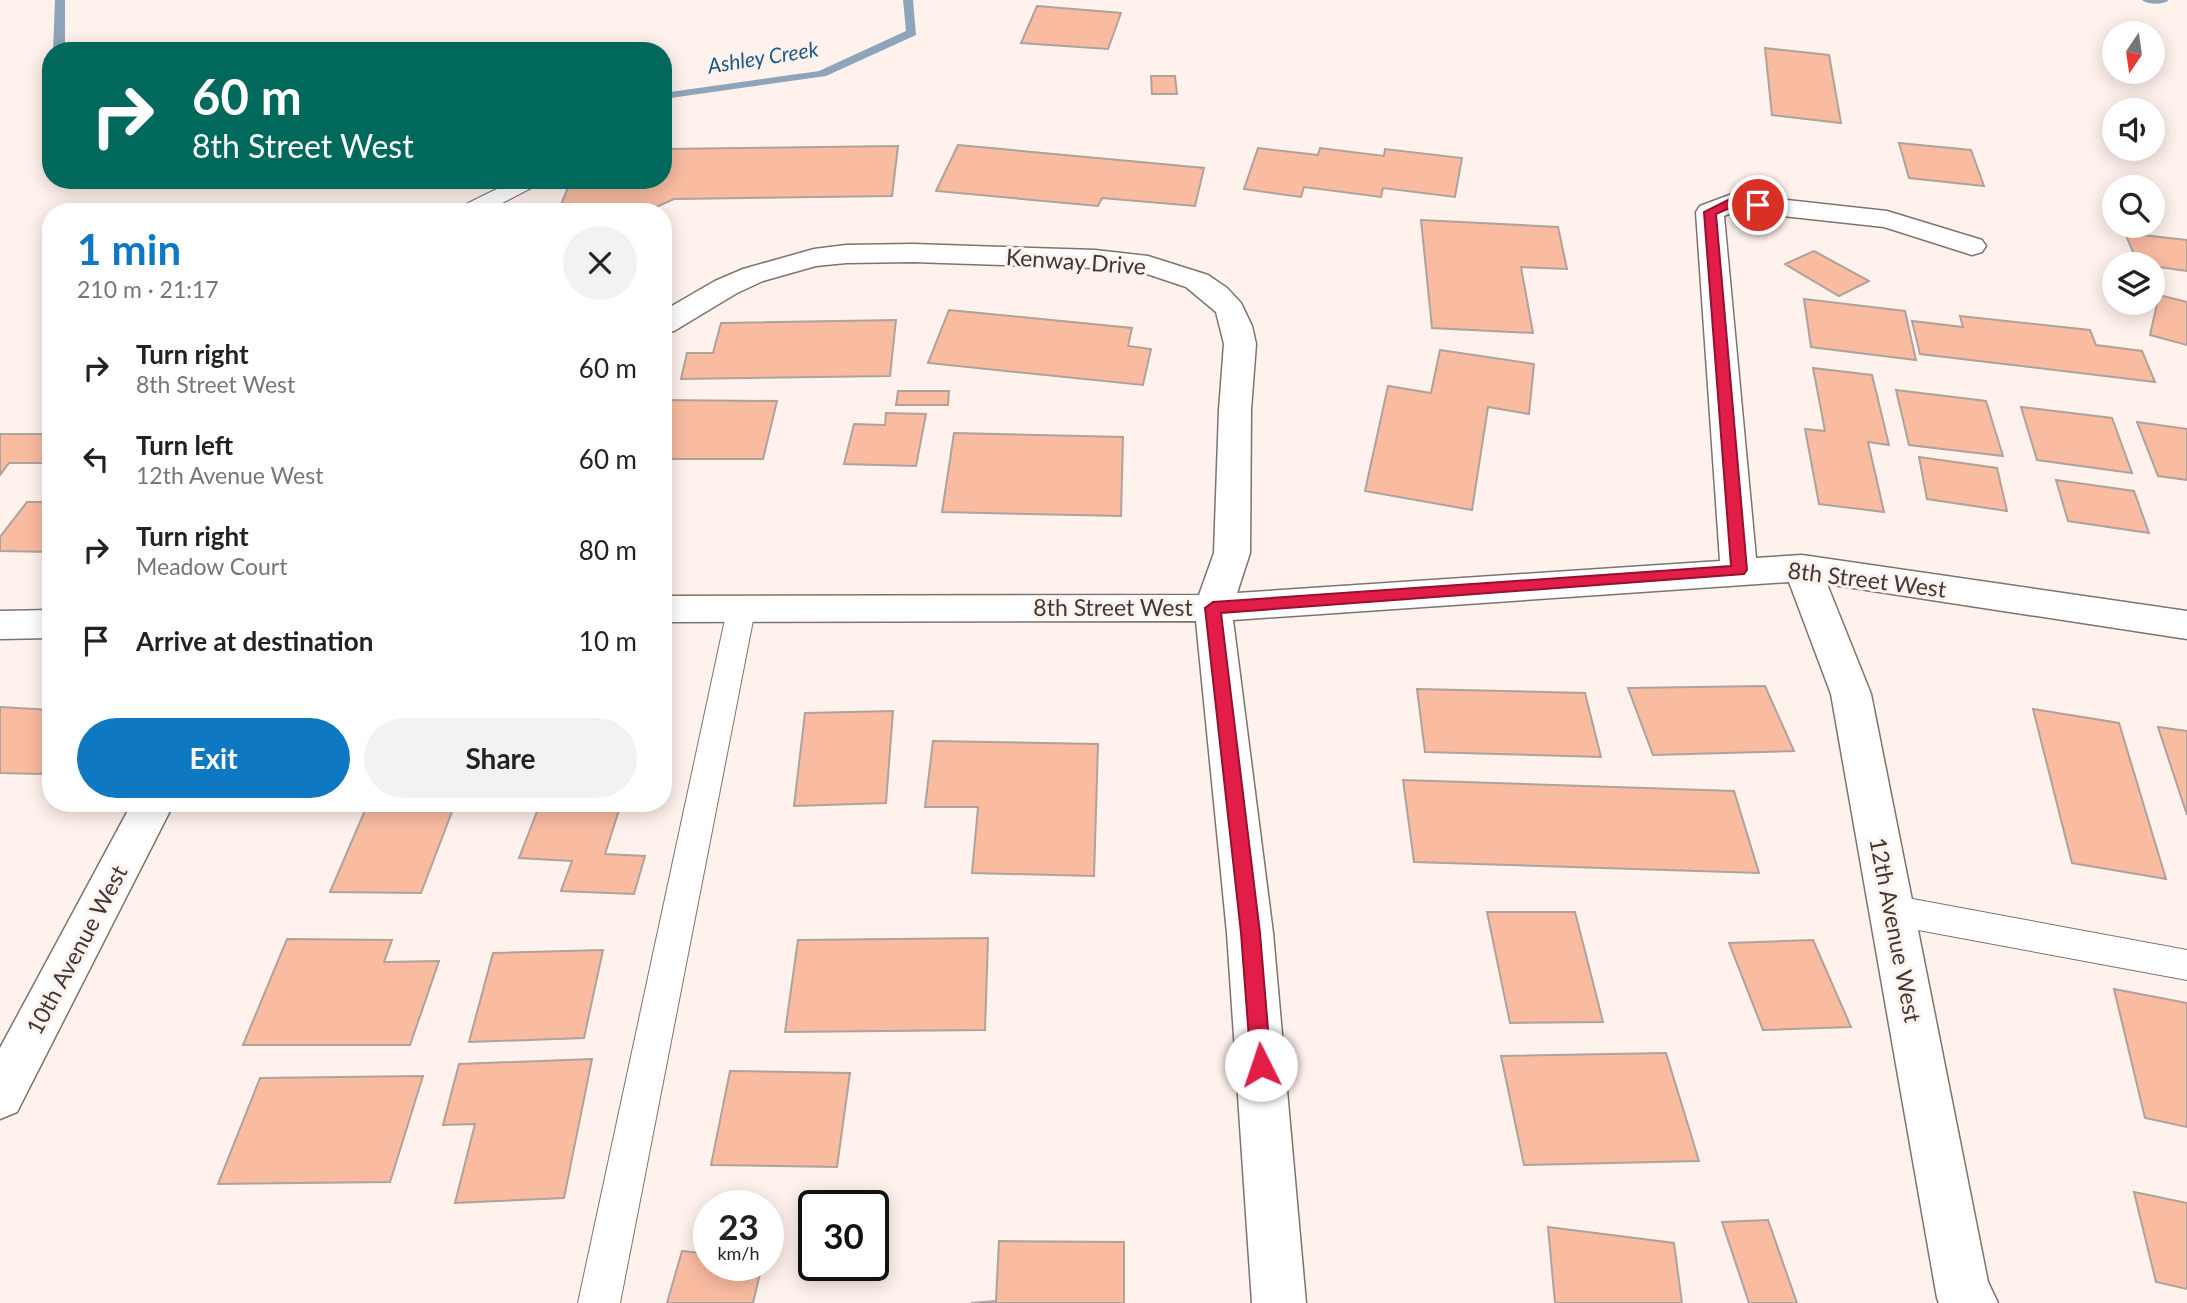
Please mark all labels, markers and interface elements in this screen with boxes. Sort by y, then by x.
north arrow [2102,21,2165,84]
map controls [2102,21,2165,315]
water label: Ashley Creek [705,35,821,78]
text: 60 m [192,67,302,125]
icon: right [77,70,168,161]
button: sound [2102,98,2165,161]
text: 8th Street West [192,126,414,165]
pin [1728,175,1788,235]
button: search [2102,175,2165,238]
icon: arrive [1739,186,1777,224]
text: 1 min [77,224,181,274]
button: close [563,226,637,300]
street label: Kenway Drive [1005,242,1147,280]
button: layers [2102,252,2165,315]
text: 210 m · 21:17 [77,275,219,303]
text: Turn right [136,338,249,370]
icon: right [77,349,115,387]
text: 60 m [579,352,637,384]
text: 8th Street West [136,370,295,398]
text: Turn left [136,429,233,461]
icon: left [77,440,115,478]
text: 60 m [579,443,637,475]
text: 12th Avenue West [136,461,323,489]
text: Turn right [136,520,249,552]
icon: right [77,531,115,569]
text: 80 m [579,534,637,566]
text: Meadow Court [136,552,287,580]
street label: 8th Street West [1786,555,1949,603]
street label: 8th Street West [1033,593,1193,621]
icon: arrive [77,622,115,660]
text: Arrive at destination [136,625,373,657]
text: 10 m [579,625,637,657]
button: Exit [77,718,350,798]
button: Share [364,718,637,798]
street label: 12th Avenue West [1864,835,1928,1025]
street label: 10th Avenue West [20,860,133,1039]
position arrow [1224,1028,1298,1102]
speed limit sign: 30 [798,1190,889,1281]
text: 23 [718,1205,759,1247]
text: km/h [717,1242,760,1264]

